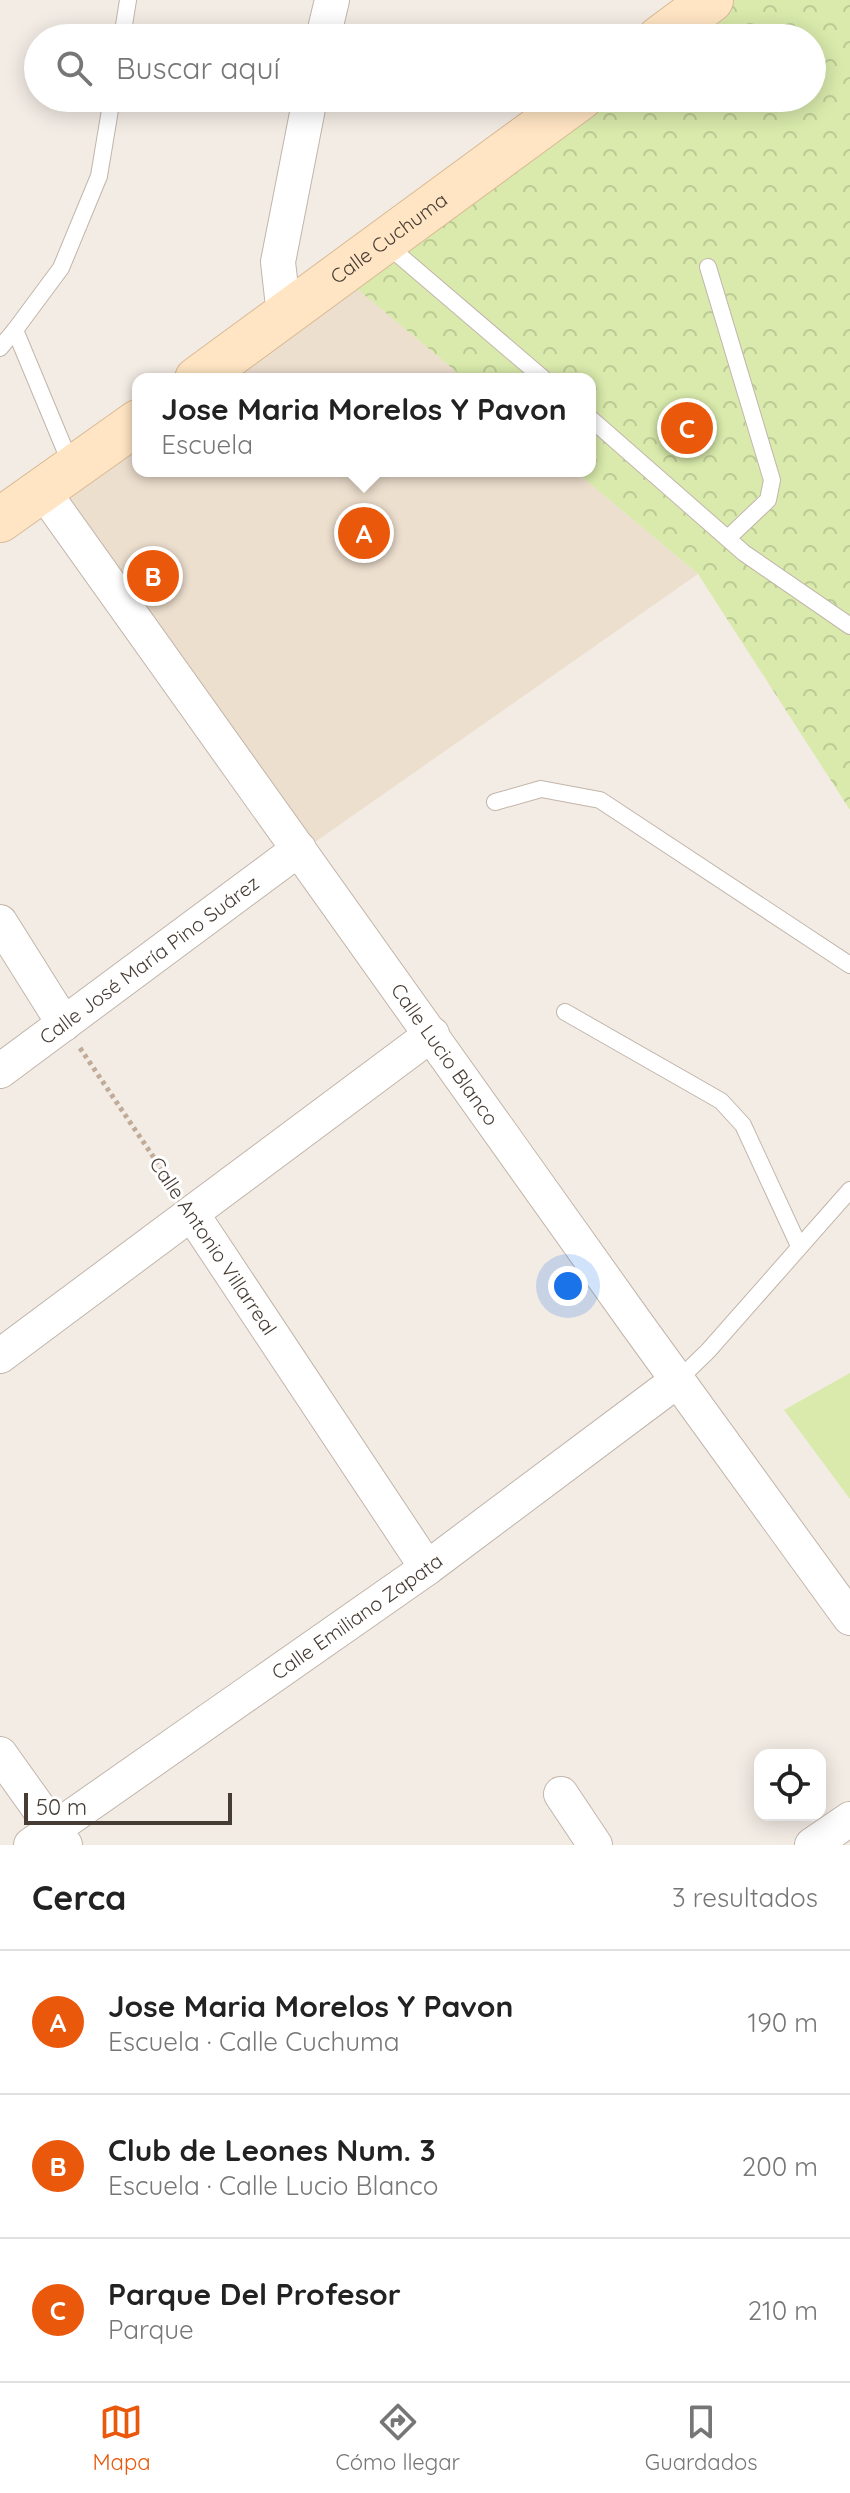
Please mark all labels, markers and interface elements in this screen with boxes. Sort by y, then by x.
search box [24,24,826,112]
icon: search [52,46,96,90]
text: Buscar aquí [116,49,280,87]
street label: Calle Cuchuma [325,187,452,289]
popup [132,373,596,477]
text: Jose Maria Morelos Y Pavon [161,390,567,428]
pin: C [661,398,713,458]
text: Escuela [161,428,253,461]
pin: A [338,503,390,563]
pin: B [127,546,179,606]
street label: Calle José María Pino Suárez [34,870,264,1049]
street label: Calle Lucio Blanco [386,978,504,1130]
street label: Calle Antonio Villarreal [144,1152,282,1340]
your location [548,1266,588,1306]
street label: Calle Emiliano Zapata [266,1548,447,1685]
map controls [754,1749,826,1821]
button: locate [754,1749,826,1821]
scale bar [24,1789,232,1825]
text: 50 m [36,1793,87,1821]
text: Cerca [32,1876,126,1919]
text: 3 resultados [672,1881,818,1914]
text: Jose Maria Morelos Y Pavon [108,1987,513,2025]
text: A [50,2006,66,2039]
text: 190 m [748,2006,818,2039]
text: Escuela · Calle Cuchuma [108,2025,399,2058]
text: Club de Leones Num. 3 [108,2131,436,2169]
text: B [49,2150,67,2183]
text: 200 m [742,2150,818,2183]
text: Escuela · Calle Lucio Blanco [108,2169,438,2202]
text: Parque Del Profesor [108,2275,401,2313]
text: C [50,2294,66,2327]
text: 210 m [748,2294,818,2327]
text: Parque [108,2313,194,2346]
tab: Mapa [92,2400,151,2476]
tab: Cómo llegar [335,2400,460,2476]
tab: Guardados [645,2400,758,2476]

